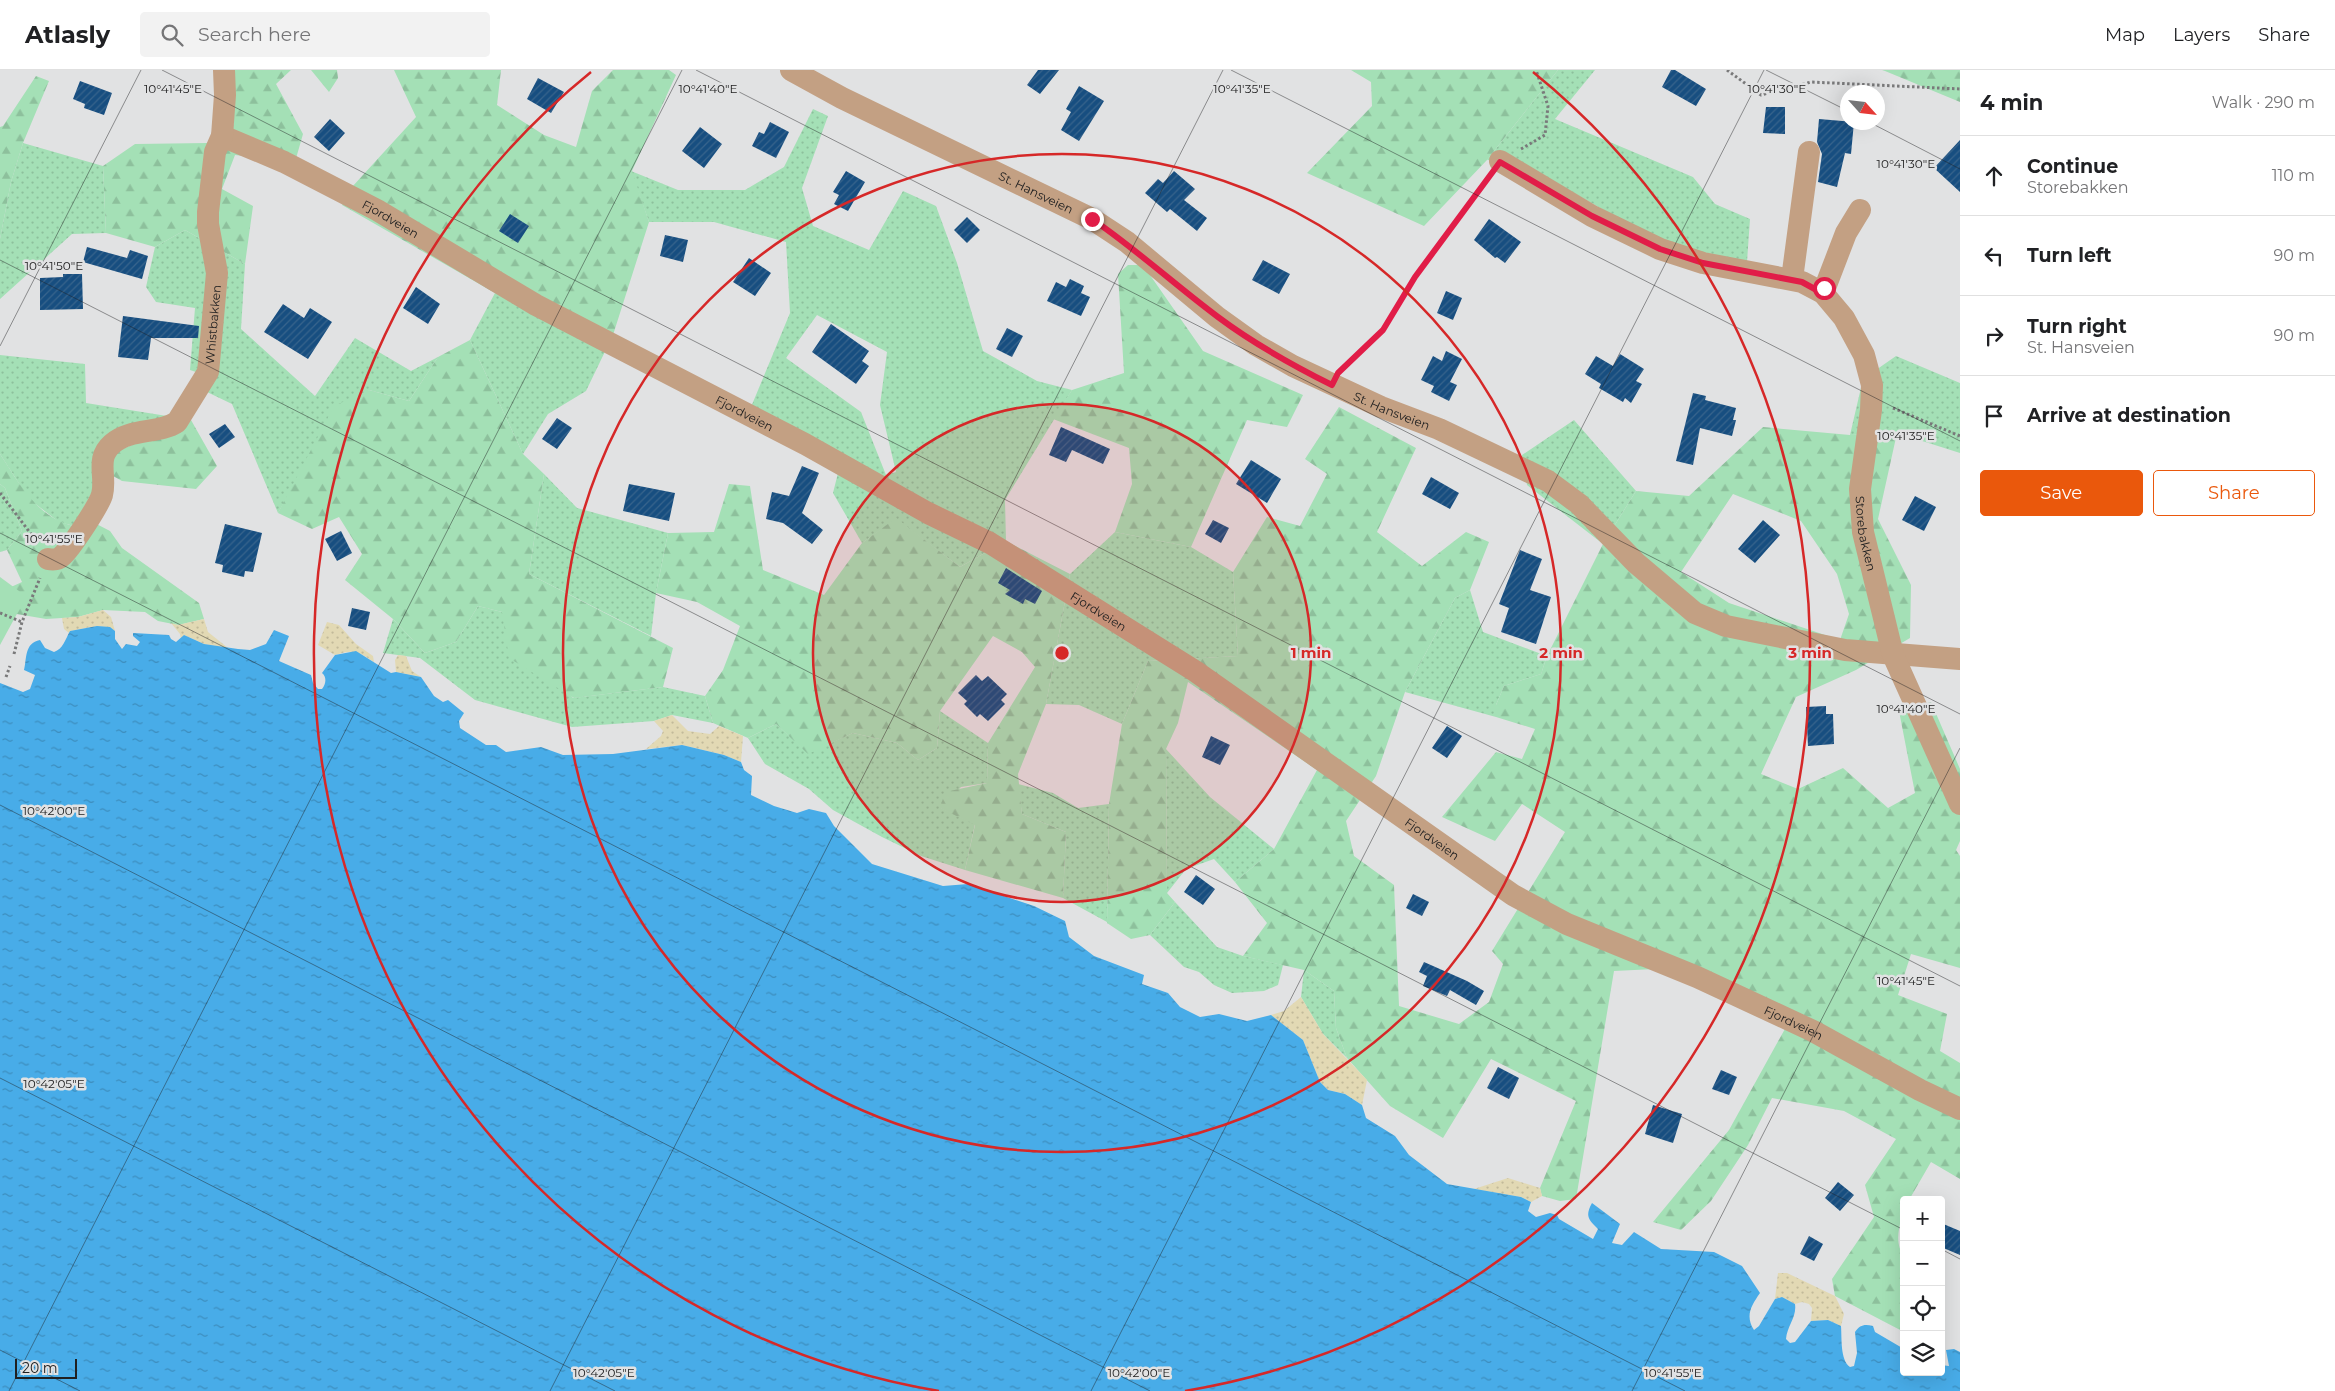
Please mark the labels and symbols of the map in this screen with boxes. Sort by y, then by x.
text: 10°41'45"E [144,81,202,96]
text: 10°41'40"E [678,81,738,96]
text: 10°41'35"E [1213,81,1271,96]
text: 10°41'30"E [1748,81,1806,96]
north arrow [1840,85,1885,130]
text: 10°41'30"E [1877,156,1935,171]
street label: St. Hansveien [997,168,1076,216]
street label: Fjordveien [360,196,422,241]
route end [1081,208,1104,231]
text: 10°41'50"E [25,258,83,273]
route start [1813,277,1836,300]
street label: Whistbakken [201,284,223,365]
street label: St. Hansveien [1351,388,1432,432]
street label: Fjordveien [713,392,776,434]
text: 10°41'35"E [1877,428,1935,443]
street label: Storebakken [1853,495,1880,573]
text: 10°41'55"E [25,531,83,546]
street label: Fjordveien [1068,588,1130,634]
text: 1 min [1291,643,1331,662]
text: 2 min [1539,643,1583,662]
text: 3 min [1787,643,1832,662]
centre of rings [1053,644,1071,662]
text: 10°41'40"E [1876,701,1936,716]
text: 10°42'00"E [23,803,85,818]
street label: Fjordveien [1402,814,1463,863]
text: 10°41'45"E [1877,973,1935,988]
street label: Fjordveien [1762,1002,1826,1043]
text: 10°42'05"E [23,1076,85,1091]
scale bar [15,1356,78,1379]
text: 10°42'05"E [573,1365,635,1380]
text: 10°42'00"E [1108,1365,1170,1380]
text: 10°41'55"E [1644,1365,1702,1380]

